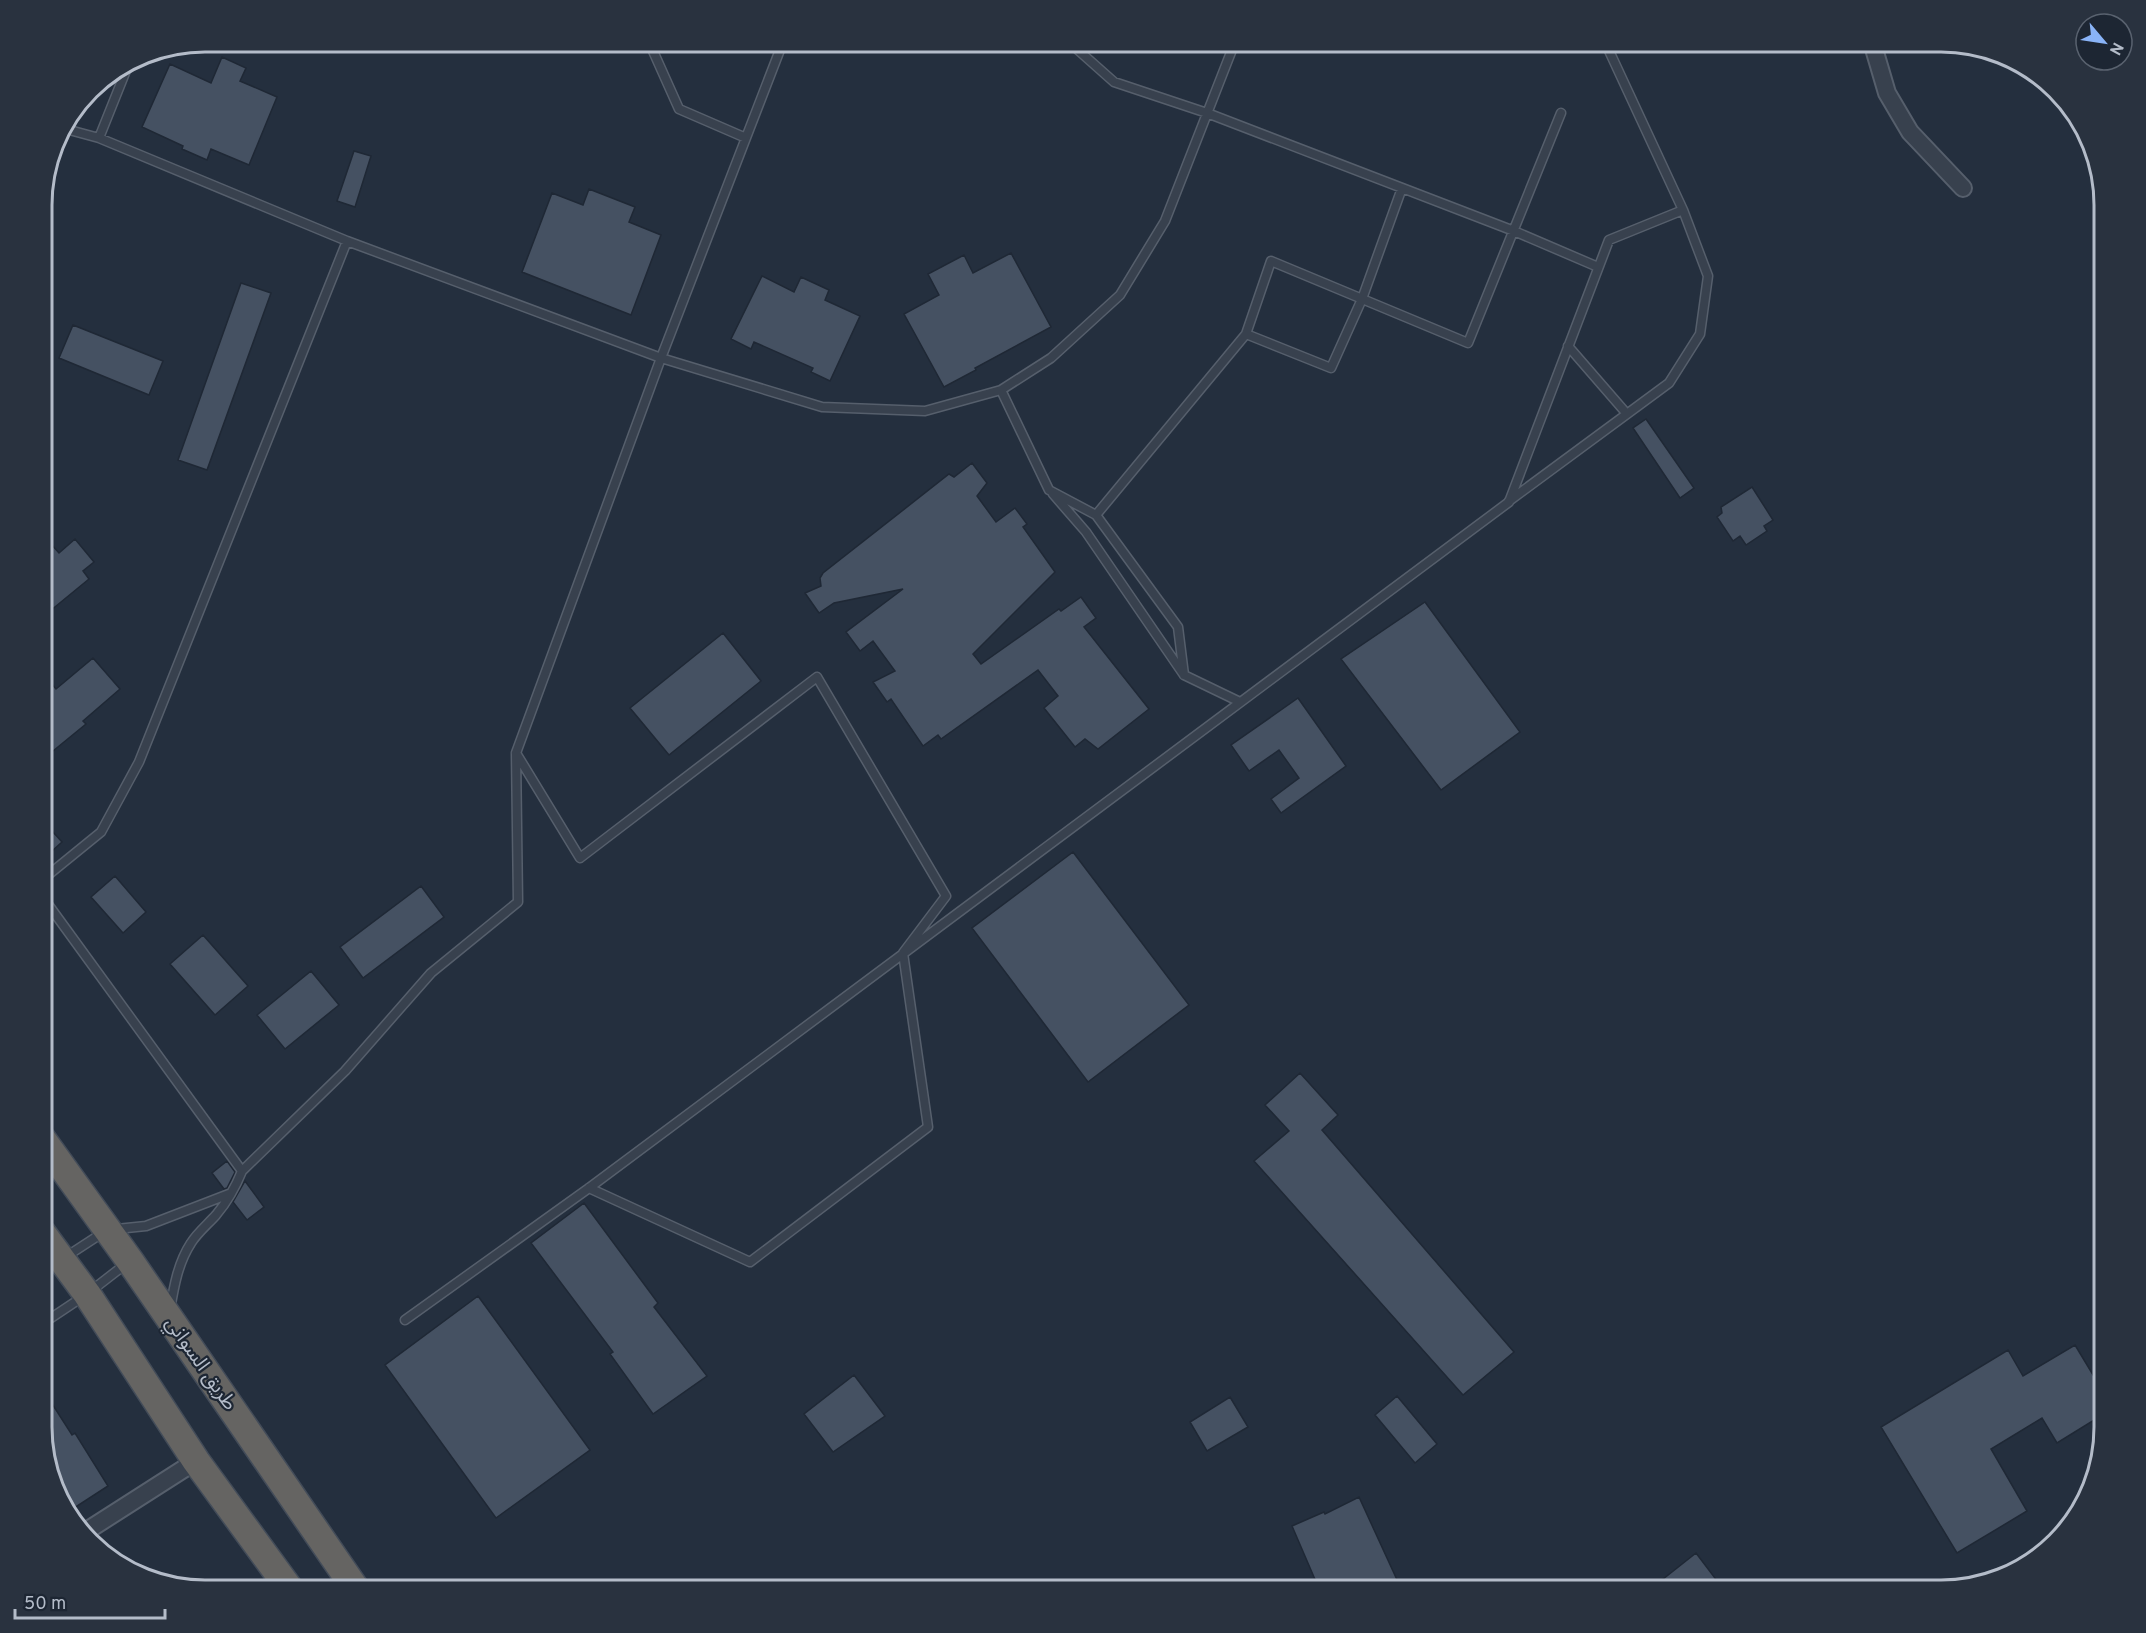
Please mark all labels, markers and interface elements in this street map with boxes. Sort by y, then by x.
north arrow [2074,12,2134,72]
text: N [2104,38,2127,58]
street label: طريق السواني [158,1312,242,1416]
scale bar [15,1582,165,1620]
text: 50 m [24,1593,66,1616]

